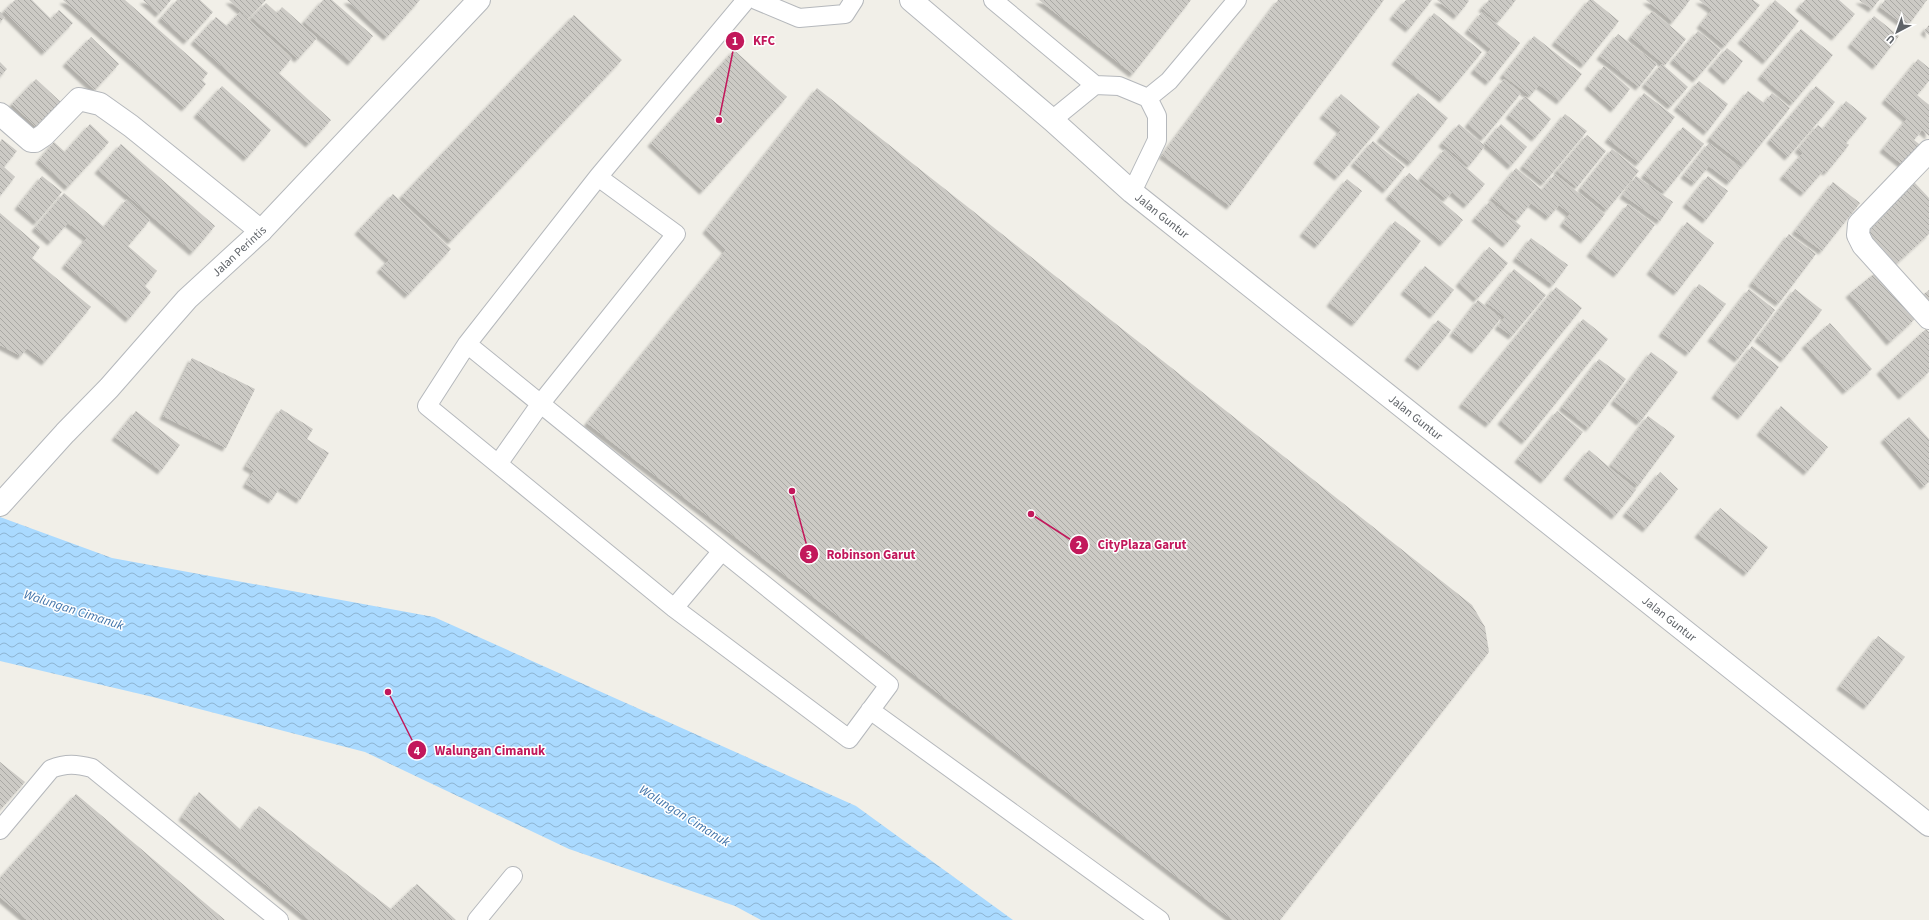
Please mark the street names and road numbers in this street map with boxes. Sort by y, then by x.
street label: Jalan Guntur [1131,189,1193,244]
street label: Jalan Perintis [209,222,270,281]
street label: Jalan Guntur [1385,391,1447,445]
street label: Jalan Guntur [1638,592,1701,647]

